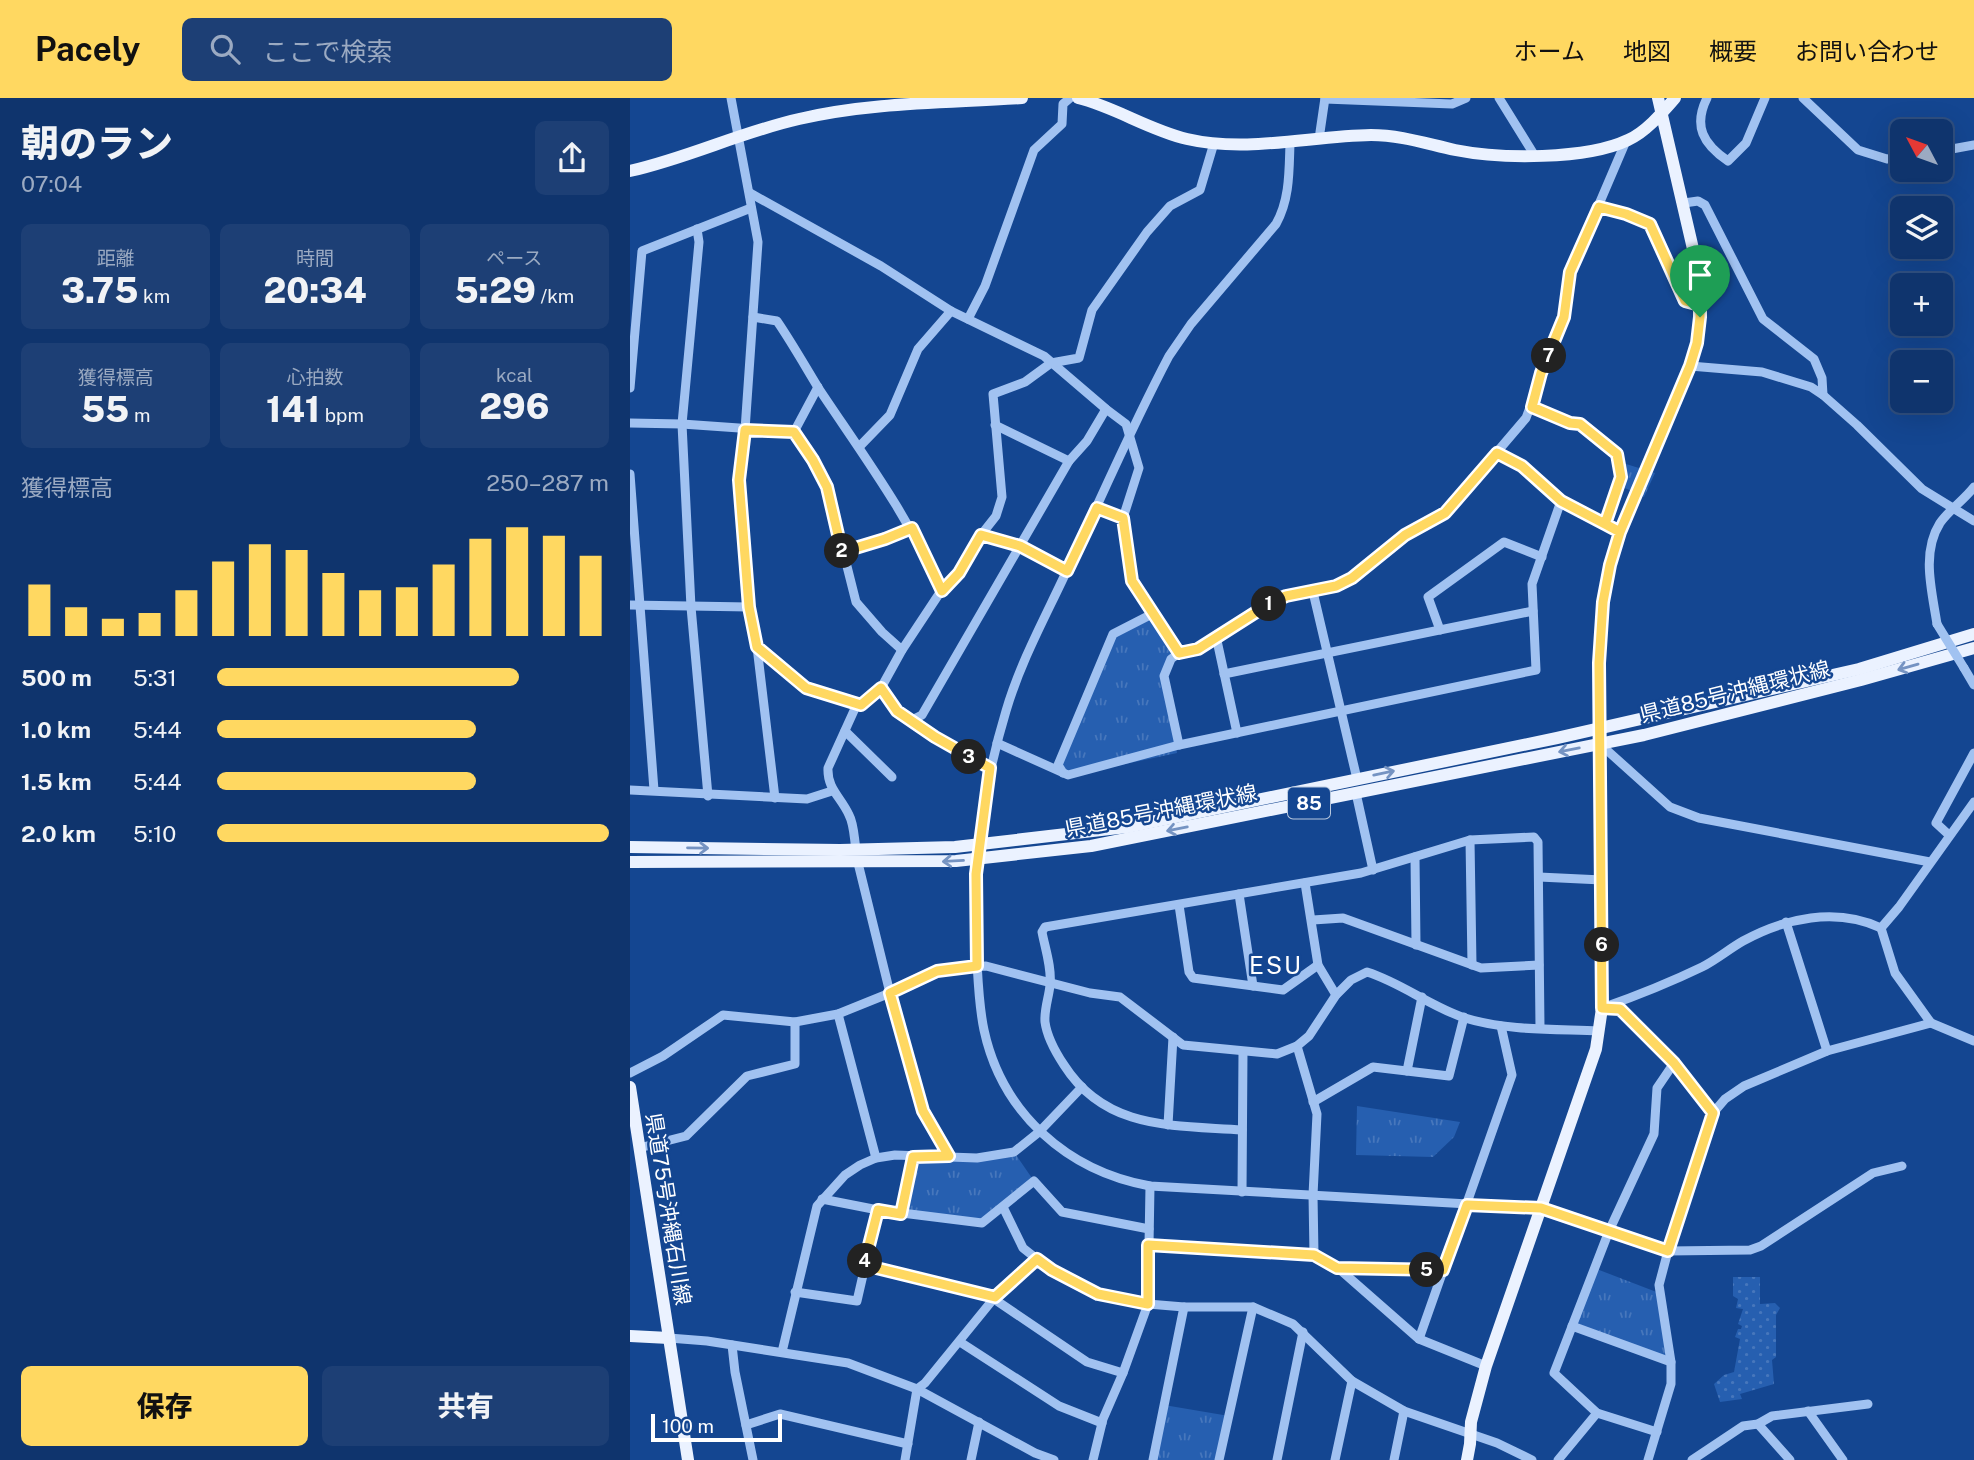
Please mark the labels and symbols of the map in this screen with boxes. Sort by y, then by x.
north arrow [1890,119,1953,182]
pin [1670,245,1730,317]
pin: 7 [1532,338,1566,374]
pin: 2 [824,533,860,568]
pin: 1 [1252,587,1286,622]
street label: 県道85号沖縄環状線 [1637,656,1833,727]
one-way arrow [1898,661,1920,674]
pin: 3 [952,740,986,774]
one-way arrow [1558,744,1581,758]
one-way arrow [1372,766,1395,780]
street label: 県道85号沖縄環状線 [1063,780,1259,841]
road number: 85 [1288,788,1330,818]
one-way arrow [1166,822,1189,836]
one-way arrow [686,841,709,854]
one-way arrow [942,855,964,868]
pin: 6 [1584,928,1620,962]
district label: ESU [1249,951,1303,979]
street label: 県道75号沖縄石川線 [641,1111,696,1307]
pin: 4 [848,1244,882,1278]
pin: 5 [1410,1252,1444,1288]
scale bar [651,1411,782,1443]

